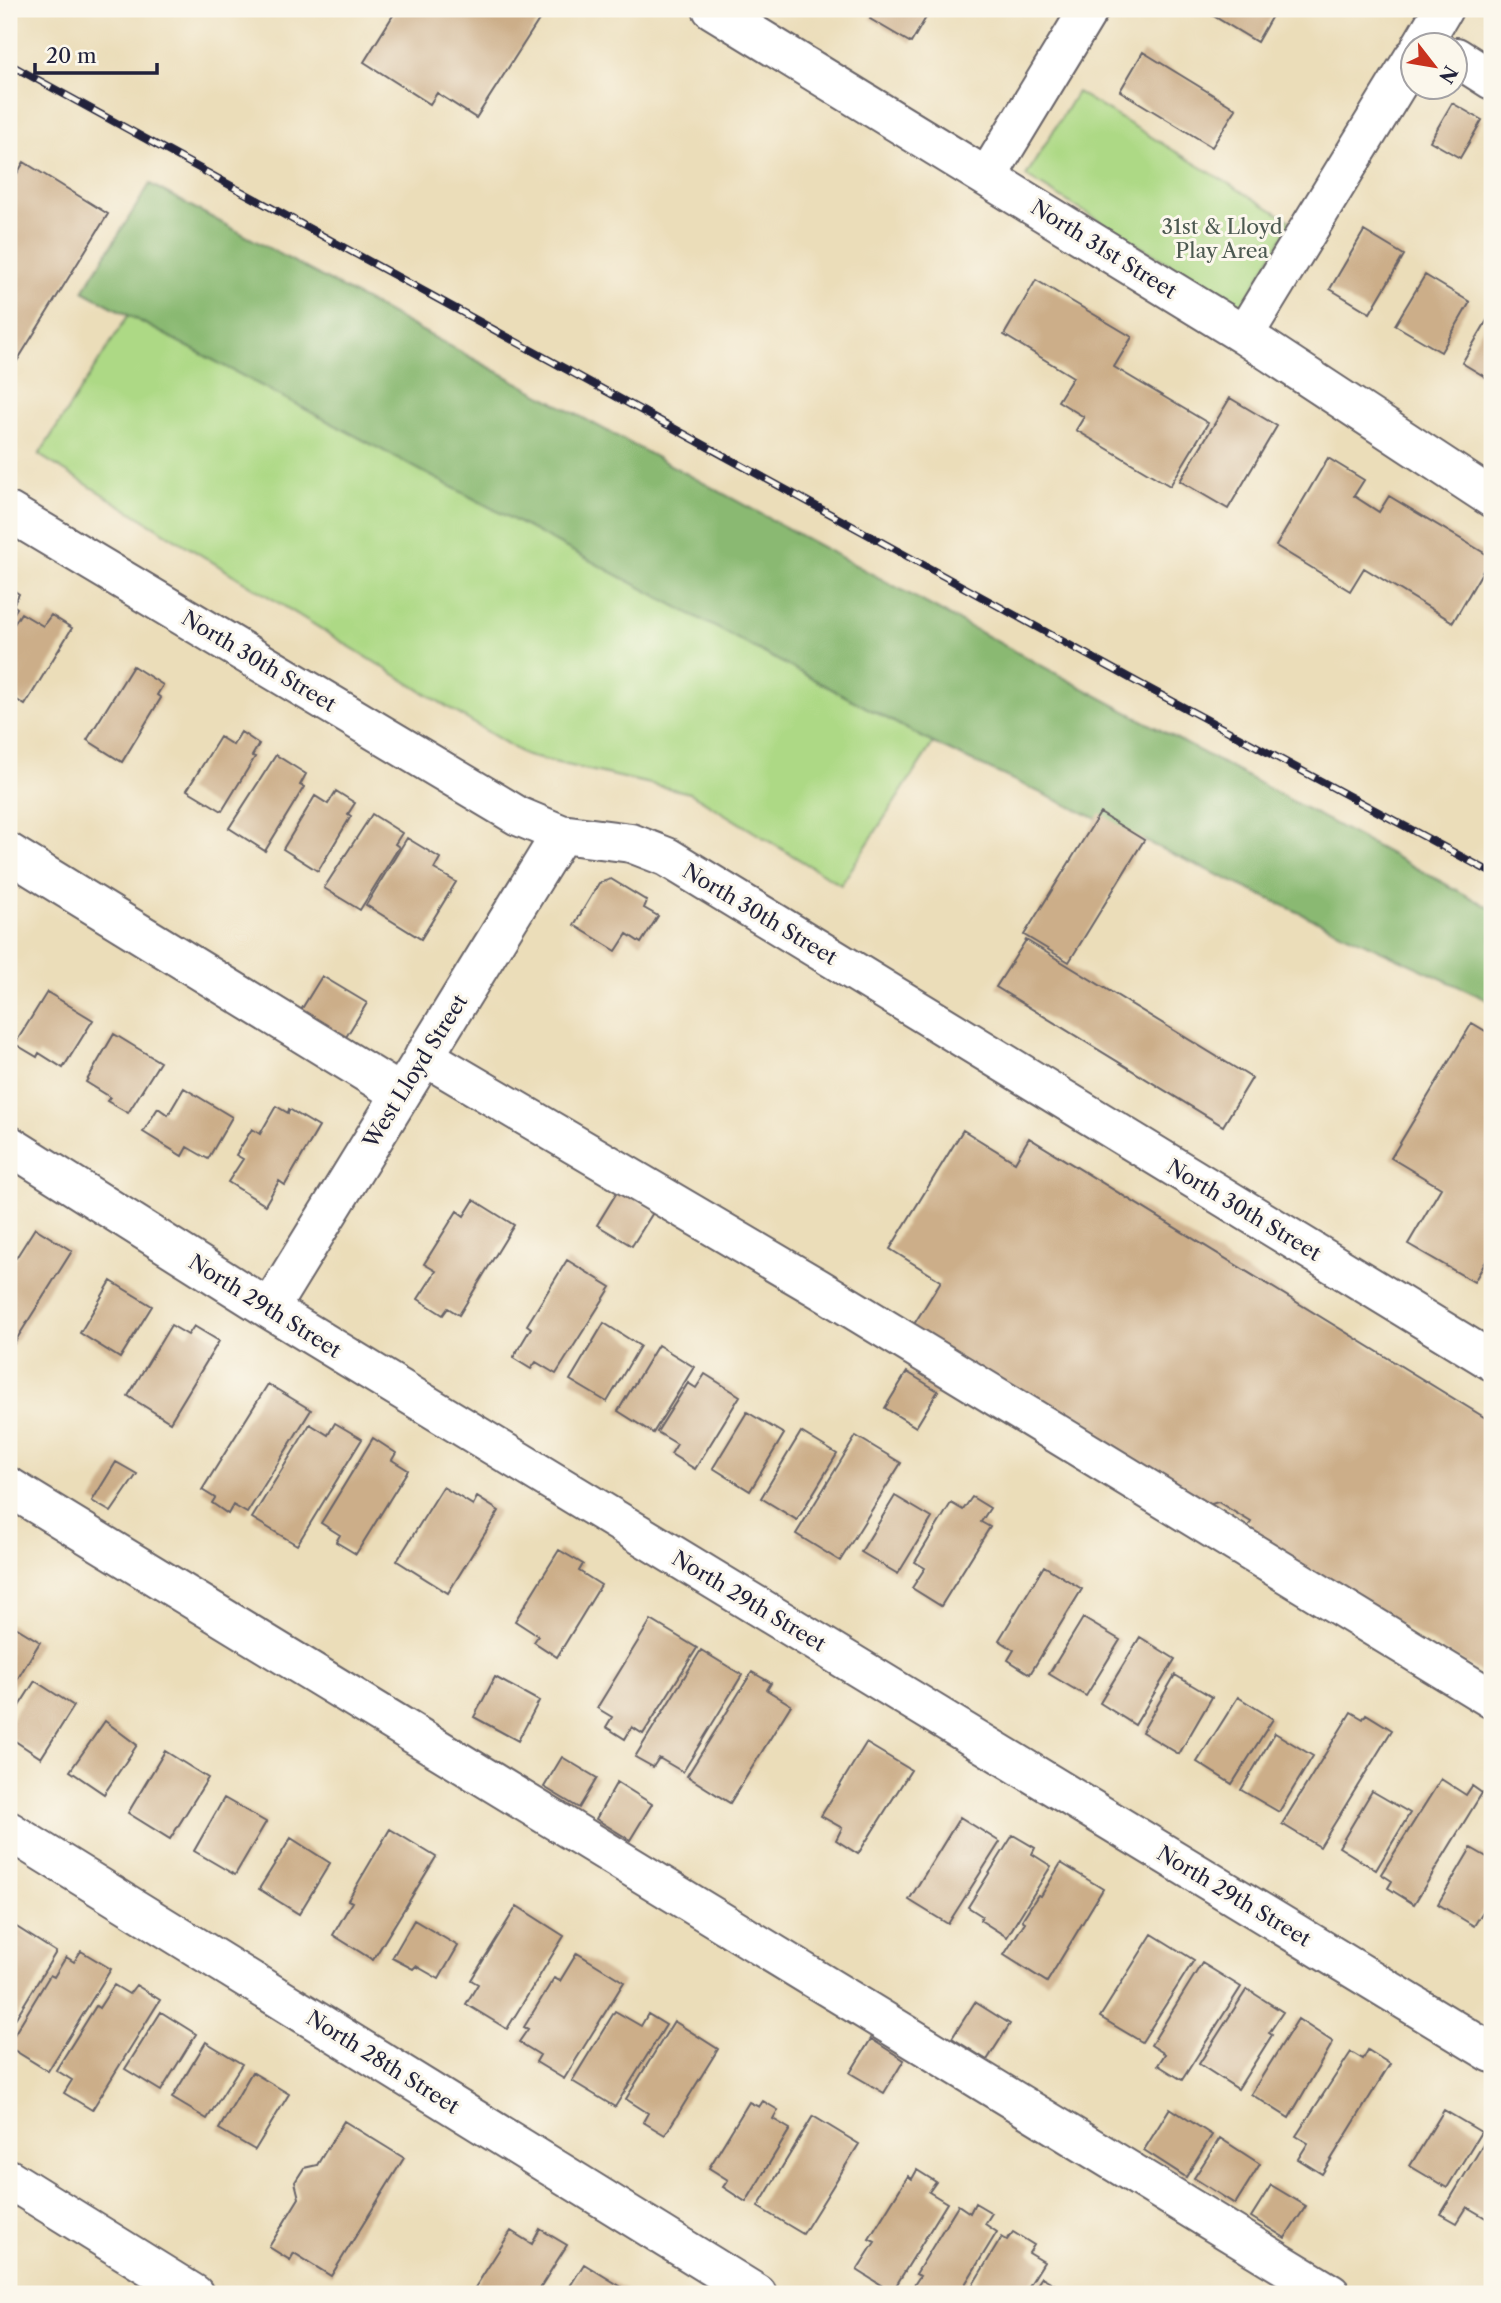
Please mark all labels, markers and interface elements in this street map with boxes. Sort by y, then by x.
scale bar [35,32,158,76]
north arrow [1400,32,1470,102]
text: 20 m [46,43,97,68]
text: N [1434,61,1462,87]
street label: North 31st Street [1027,194,1182,304]
park label: 31st & Lloyd Play Area [1161,214,1283,263]
street label: North 30th Street [177,605,341,717]
street label: North 30th Street [678,858,842,970]
street label: West Lloyd Street [357,989,473,1153]
street label: North 30th Street [1162,1154,1326,1266]
street label: North 29th Street [184,1249,346,1363]
street label: North 29th Street [668,1545,831,1657]
street label: North 29th Street [1153,1840,1316,1952]
street label: North 28th Street [302,2005,464,2119]

